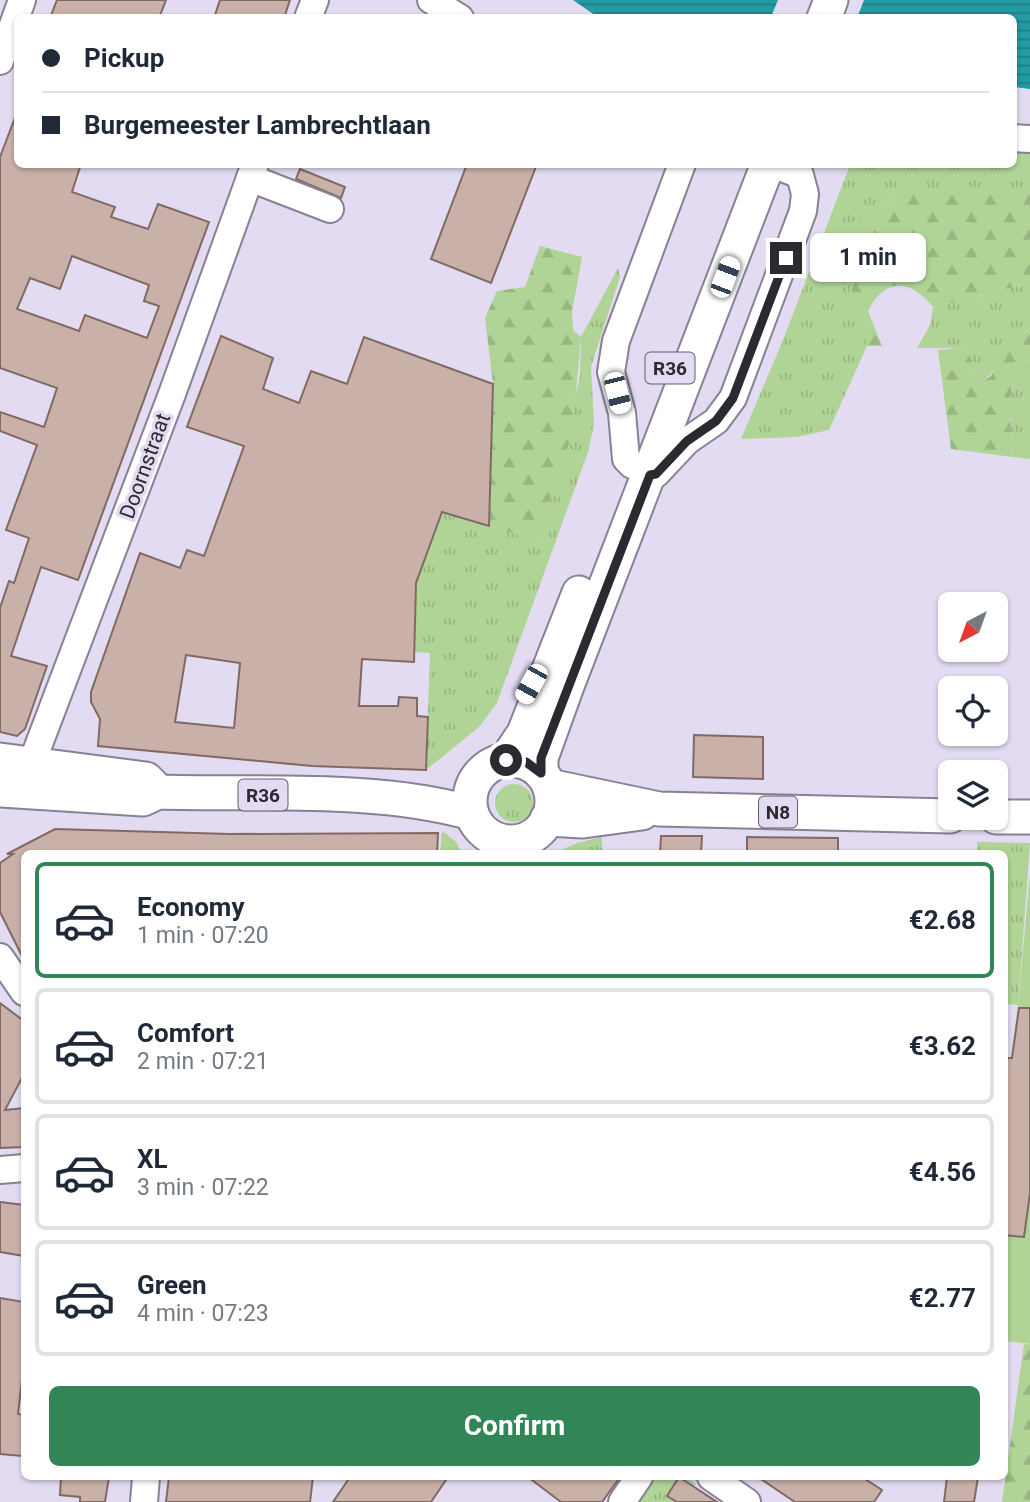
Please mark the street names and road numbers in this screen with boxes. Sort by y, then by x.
road number: R36 [646,352,694,384]
street label: Doornstraat [115,410,175,522]
road number: R36 [238,780,288,810]
road number: N8 [759,796,797,828]

